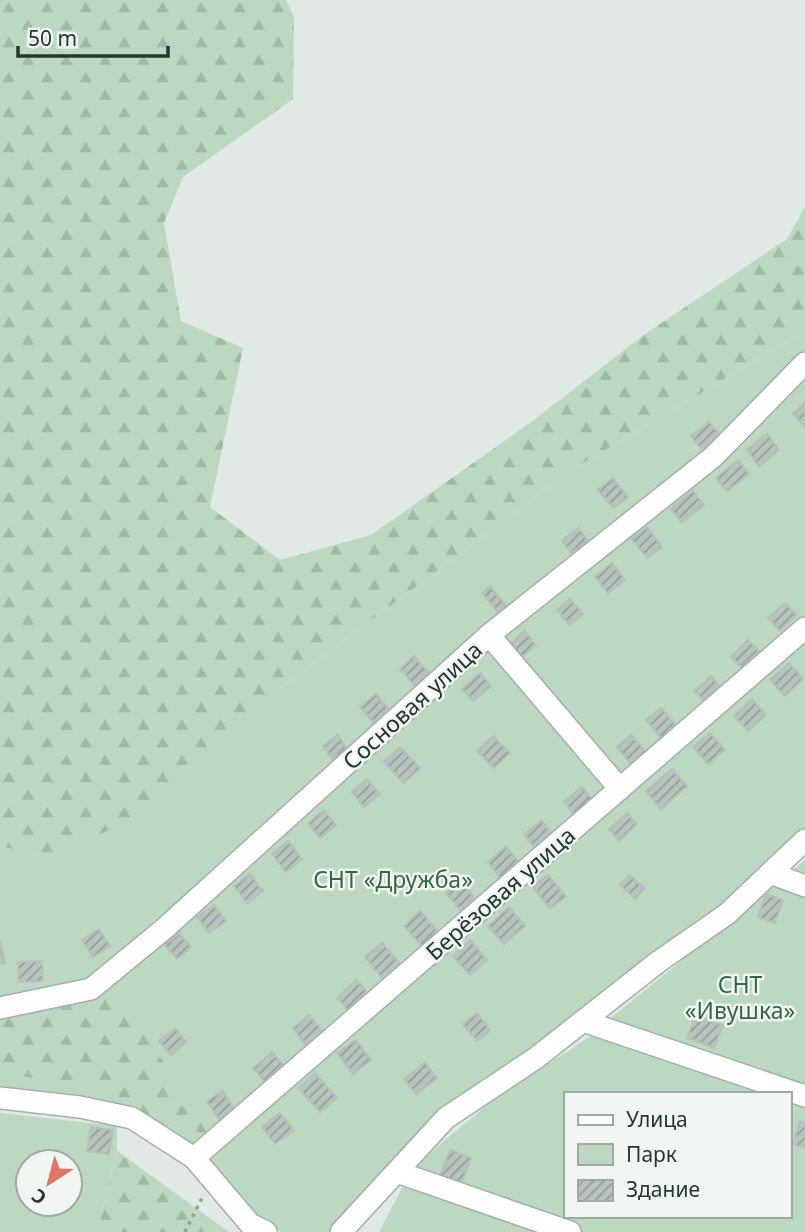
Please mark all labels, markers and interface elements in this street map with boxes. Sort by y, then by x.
scale bar [18,14,168,58]
text: 50 m [28,24,77,52]
street label: Сосновая улица [335,634,489,776]
street label: Берёзовая улица [418,819,582,967]
park label: СНТ «Дружба» [313,863,473,895]
park label: СНТ «Ивушка» [685,968,795,1026]
legend [564,1092,791,1218]
text: Улица [626,1105,688,1133]
text: Парк [626,1140,677,1168]
north arrow [14,1148,84,1218]
text: Здание [626,1175,700,1203]
text: С [26,1183,52,1211]

